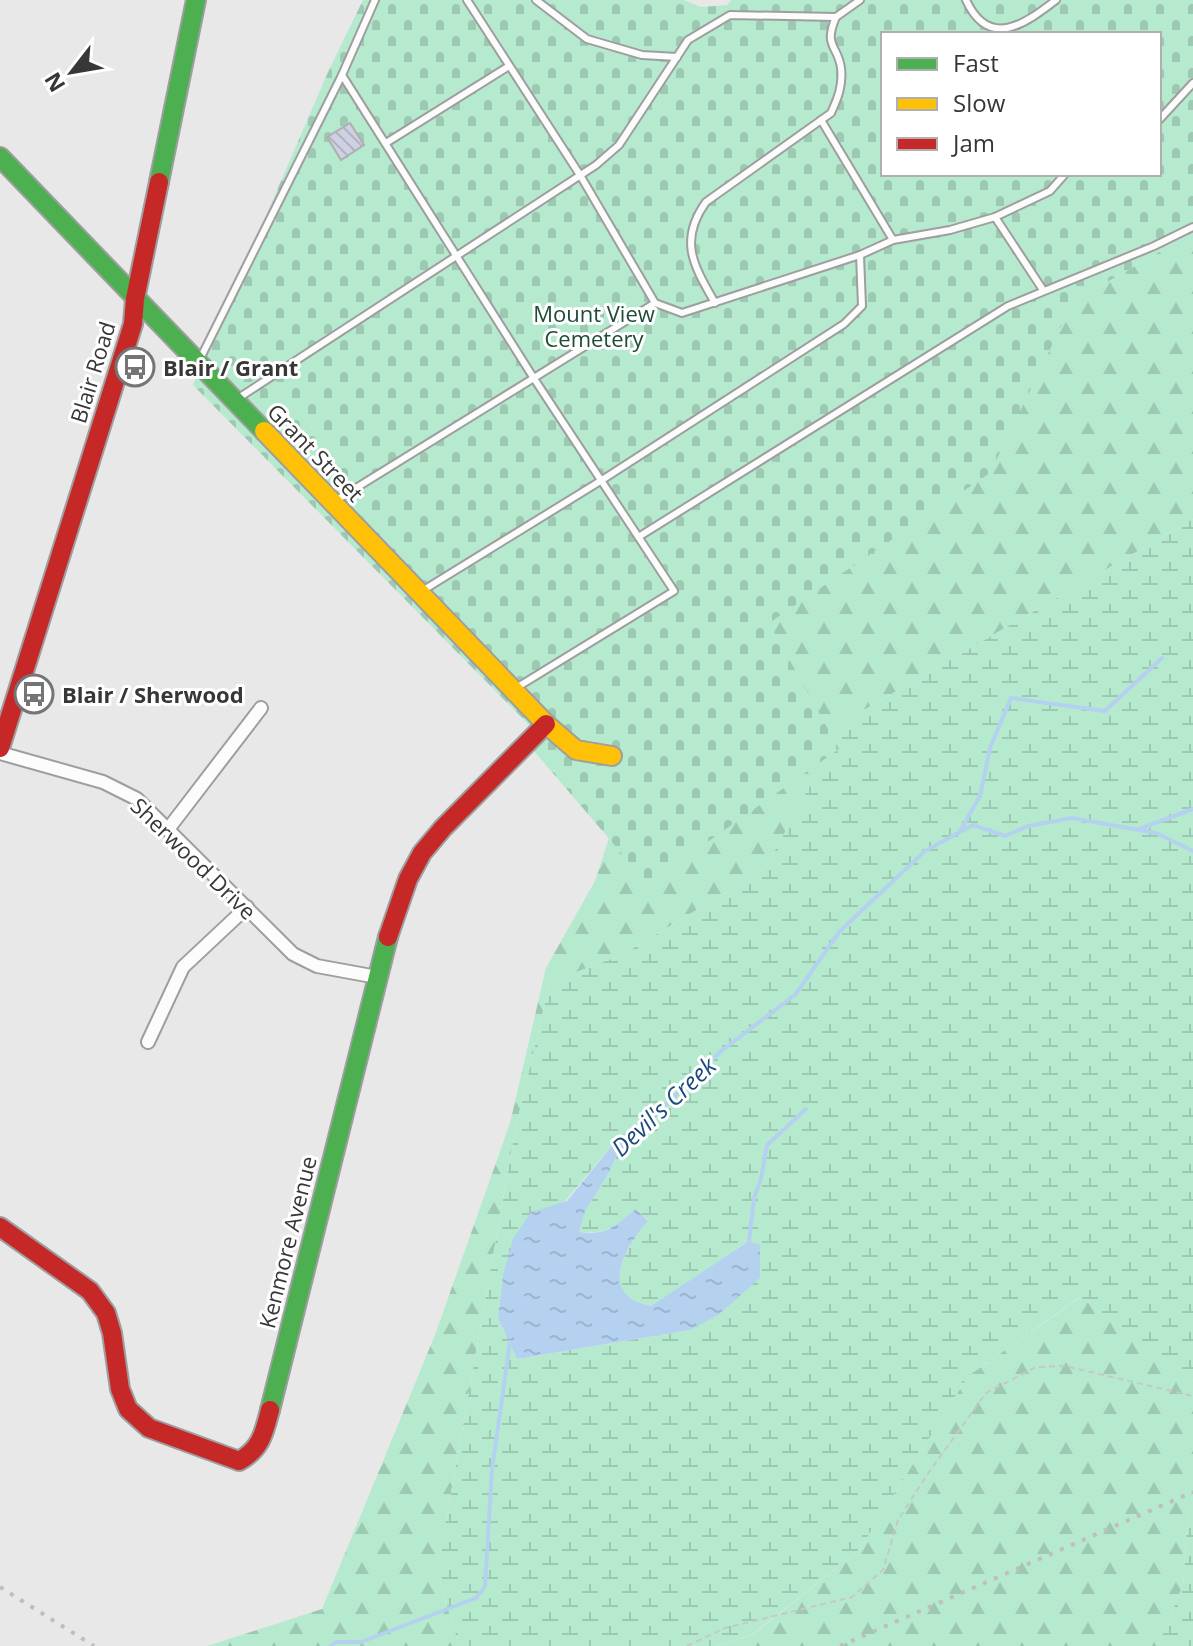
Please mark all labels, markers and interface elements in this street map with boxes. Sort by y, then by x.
north arrow [32,32,112,112]
legend [881,32,1161,176]
text: Fast [953,46,999,79]
text: N [37,67,71,98]
text: Slow [953,86,1006,119]
text: Jam [951,126,995,159]
park label: Mount View Cemetery [533,298,655,353]
street label: Blair Road [62,318,122,426]
bus stop icon: Blair / Grant [114,346,156,388]
place label: Blair / Grant [163,352,298,382]
street label: Grant Street [262,396,371,508]
bus stop icon: Blair / Sherwood [13,673,55,715]
place label: Blair / Sherwood [62,679,244,709]
street label: Sherwood Drive [125,790,263,926]
water label: Devil's Creek [603,1048,723,1163]
street label: Kenmore Avenue [251,1153,323,1331]

